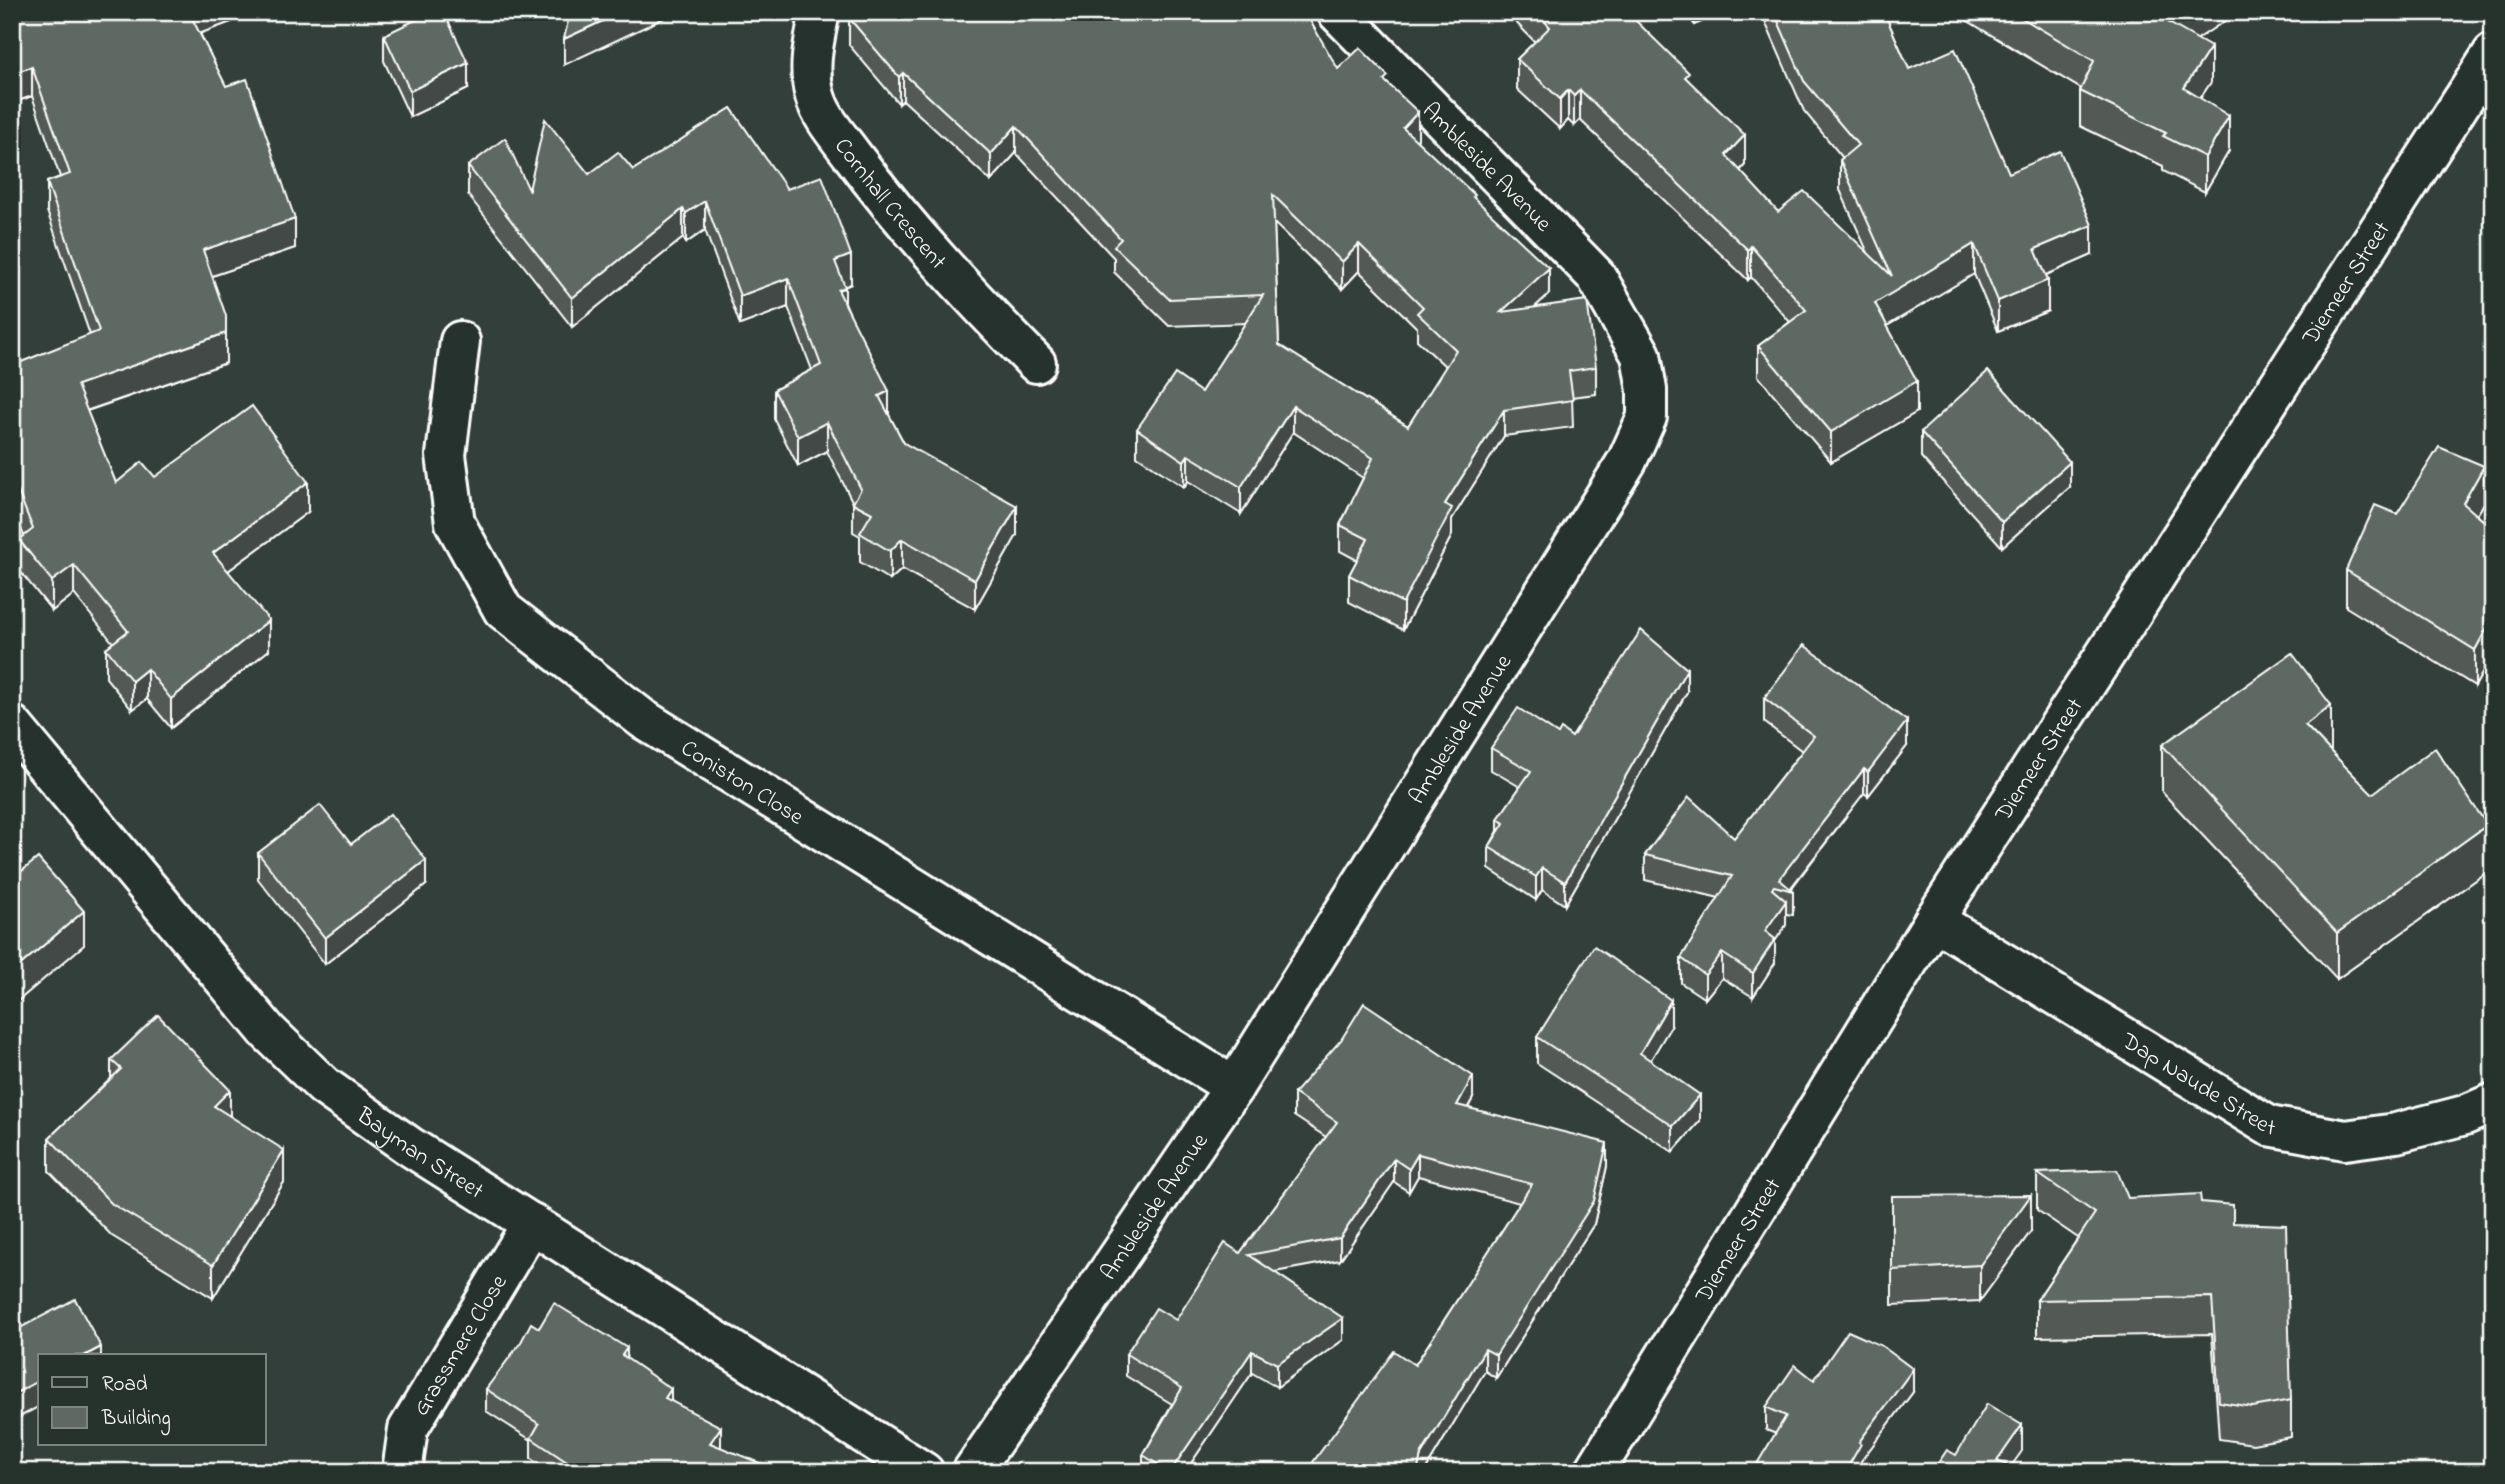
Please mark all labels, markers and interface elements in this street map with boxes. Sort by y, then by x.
street label: Ambleside Avenue [1414,96,1559,240]
street label: Cornhall Crescent [826,132,953,278]
street label: Diemeer Street [2295,215,2399,353]
street label: Ambleside Avenue [1402,648,1521,811]
street label: Diemeer Street [1987,692,2092,829]
street label: Coniston Close [674,733,810,835]
street label: Dap Naude Street [2114,1025,2278,1146]
street label: Bayman Street [349,1100,490,1208]
street label: Ambleside Avenue [1093,1127,1217,1287]
street label: Diemeer Street [1688,1172,1790,1310]
street label: Grassmere Close [406,1268,517,1423]
legend [38,1354,266,1446]
text: Road [102,1370,148,1400]
text: Building [101,1404,171,1436]

